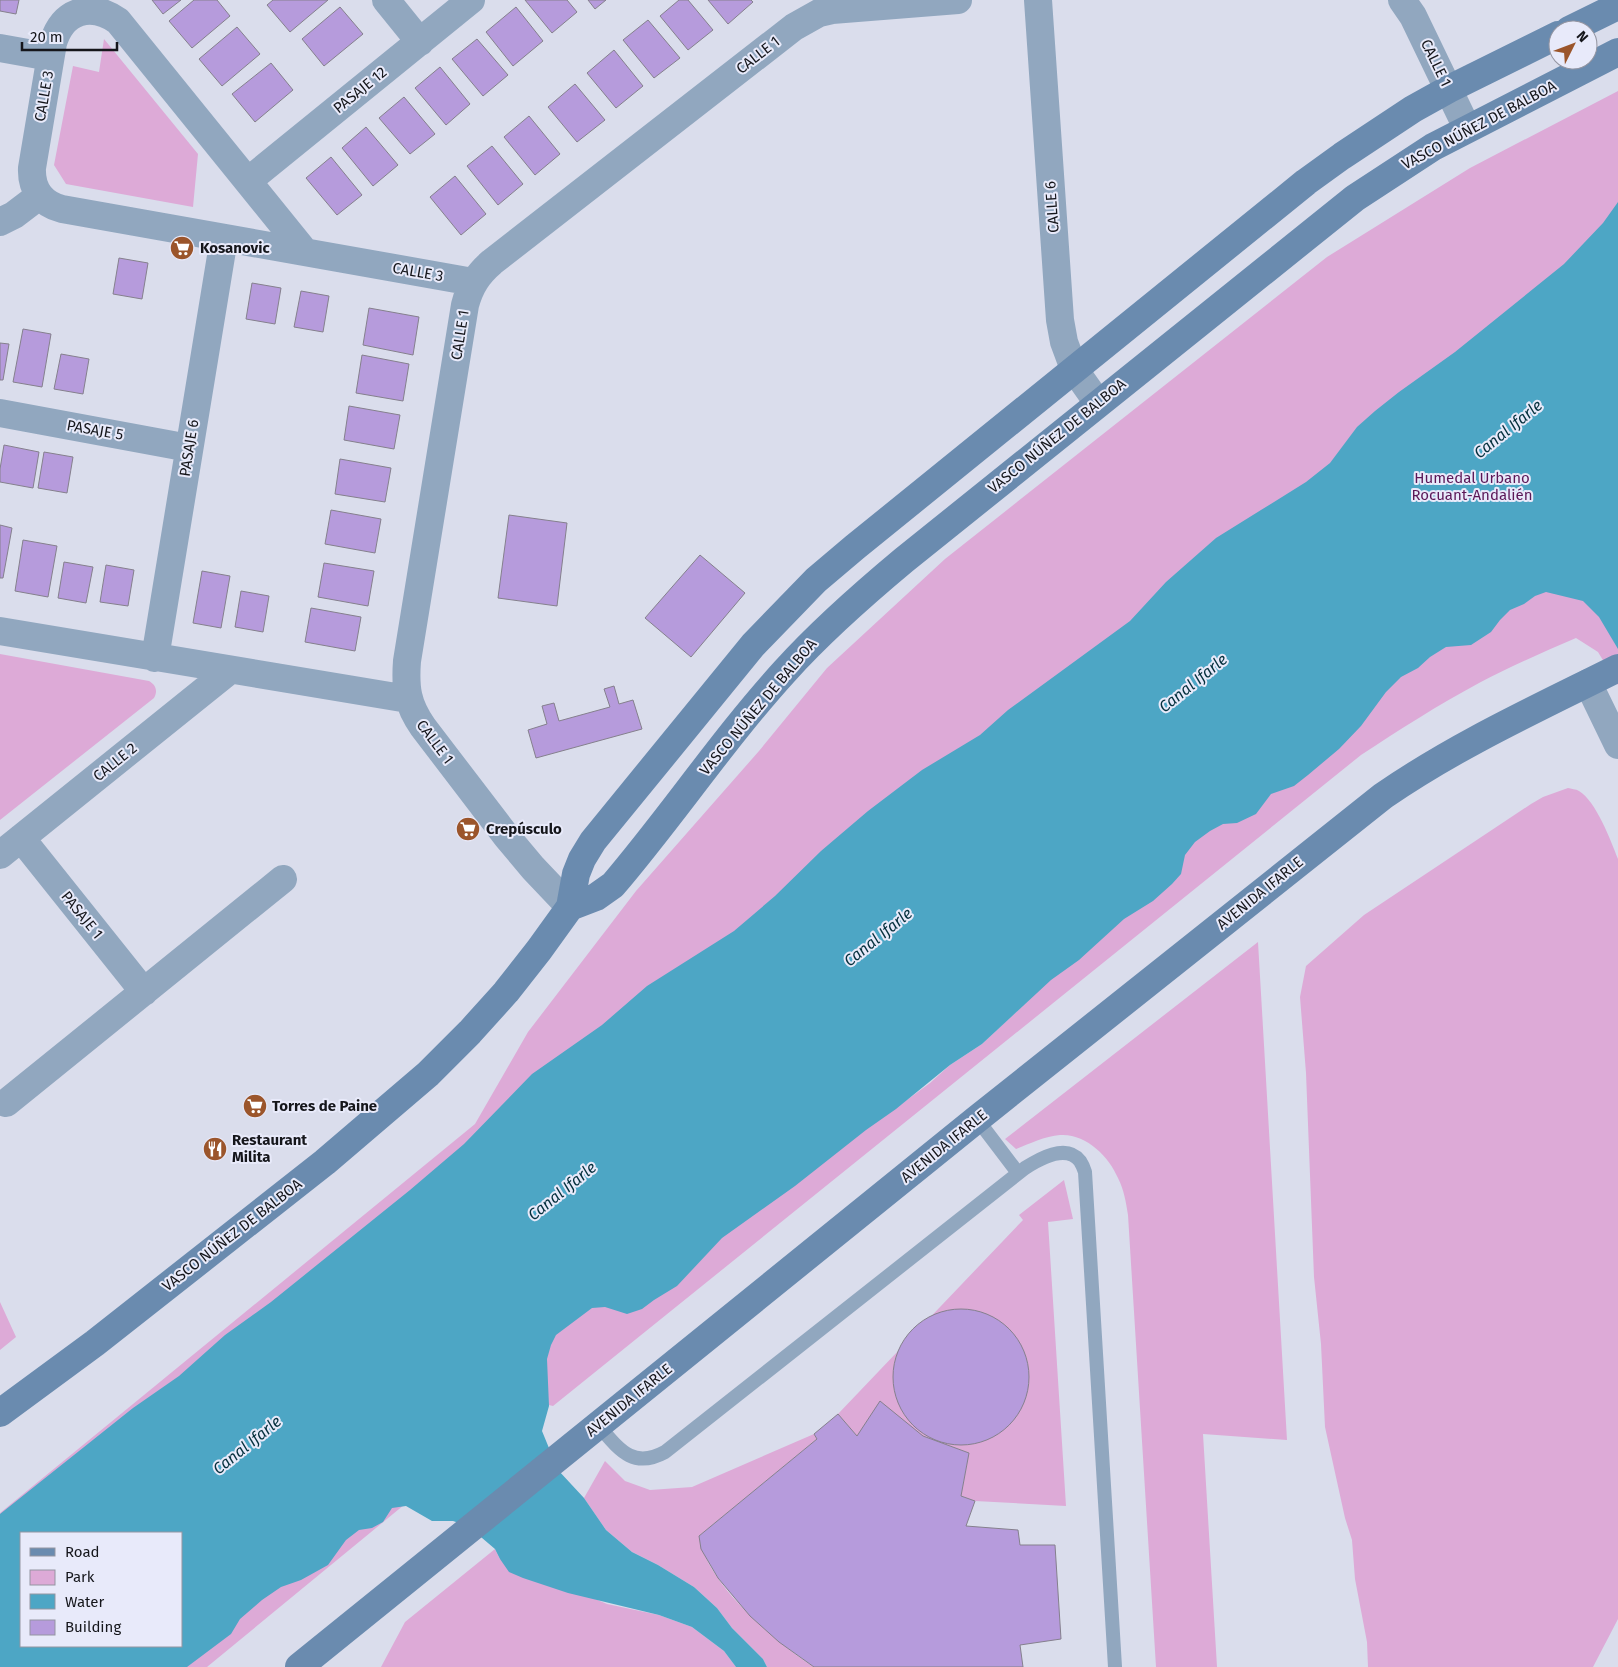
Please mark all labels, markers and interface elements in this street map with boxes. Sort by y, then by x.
scale bar [22,20,118,52]
north arrow [1548,20,1598,70]
text: N [1573,27,1592,46]
text: 20 m [30,28,63,46]
street label: CALLE 1 [733,32,783,78]
street label: CALLE 1 [1417,36,1455,90]
street label: PASAJE 12 [330,63,390,117]
street label: CALLE 3 [31,69,57,123]
street label: VASCO NÚÑEZ DE BALBOA [1399,76,1560,173]
street label: CALLE 6 [1041,180,1063,234]
supermarket icon: Kosanovic [169,235,195,261]
place label: Kosanovic [200,239,271,257]
street label: CALLE 3 [391,259,445,285]
street label: CALLE 1 [447,309,473,361]
street label: VASCO NÚÑEZ DE BALBOA [984,375,1130,497]
water label: Canal Ifarle [1470,396,1546,462]
street label: PASAJE 5 [65,416,125,444]
street label: PASAJE 6 [176,418,202,478]
park label: Humedal Urbano Rocuant-Andalién [1412,469,1532,504]
street label: VASCO NÚÑEZ DE BALBOA [696,635,820,779]
water label: Canal Ifarle [1155,650,1231,716]
street label: CALLE 1 [413,716,457,768]
street label: CALLE 2 [89,739,141,785]
supermarket icon: Crepúsculo [455,816,481,842]
place label: Crepúsculo [486,820,562,838]
street label: AVENIDA IFARLE [1213,853,1307,933]
street label: PASAJE 1 [57,888,107,942]
water label: Canal Ifarle [840,904,916,970]
supermarket icon: Torres de Paine [242,1093,268,1119]
place label: Torres de Paine [272,1097,377,1115]
street label: AVENIDA IFARLE [897,1106,991,1186]
place label: Restaurant Milita [232,1131,307,1166]
restaurant icon: Restaurant Milita [202,1136,228,1162]
water label: Canal Ifarle [524,1158,600,1224]
street label: VASCO NÚÑEZ DE BALBOA [159,1175,306,1295]
street label: AVENIDA IFARLE [582,1360,676,1440]
water label: Canal Ifarle [209,1412,285,1478]
legend [20,1532,182,1647]
text: Road [65,1543,100,1561]
text: Park [65,1568,95,1586]
text: Water [65,1593,104,1611]
text: Building [65,1618,121,1636]

